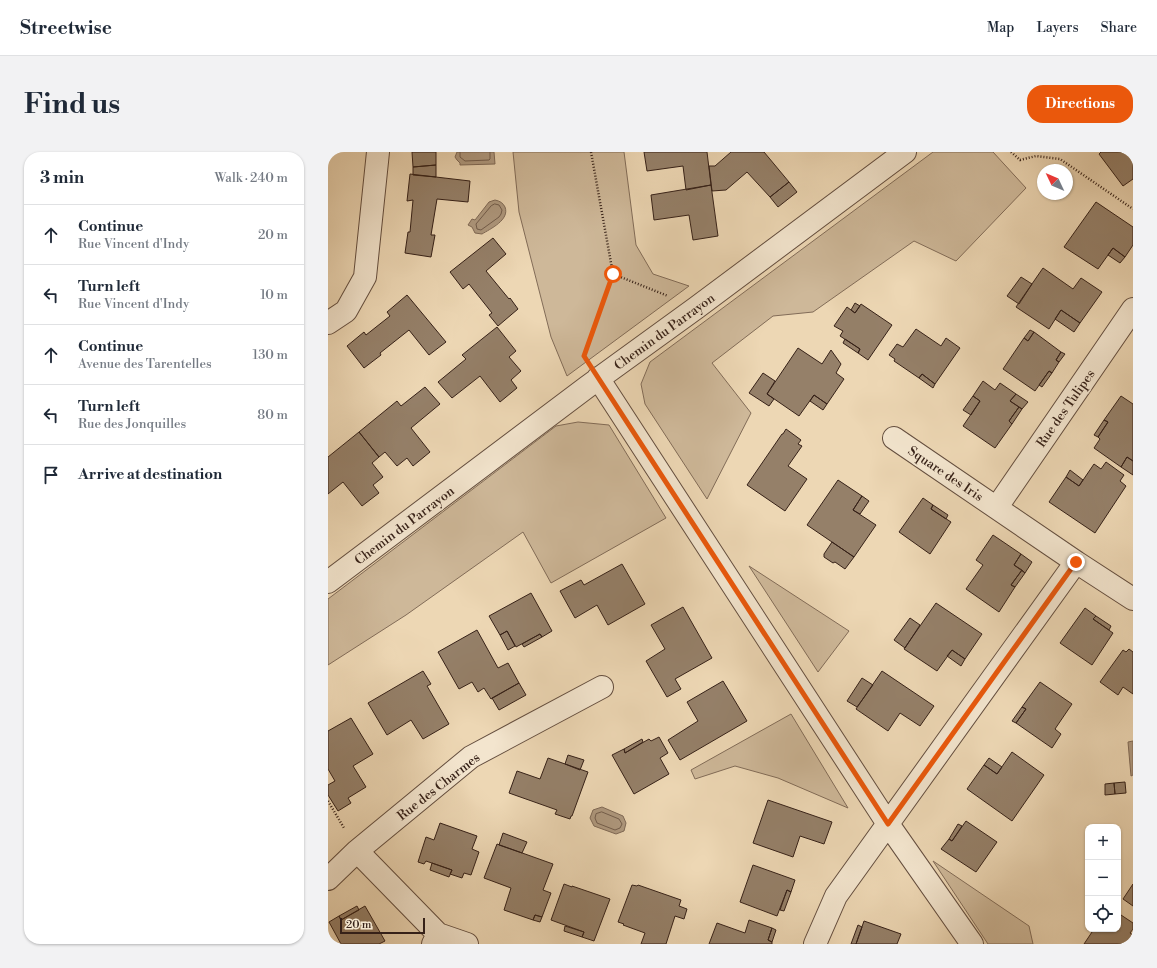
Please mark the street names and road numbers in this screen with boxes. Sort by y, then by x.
street label: Chemin du Parrayon [611,290,718,374]
street label: Rue des Tulipes [1033,366,1099,451]
street label: Square des Iris [905,443,986,505]
street label: Chemin du Parrayon [352,483,458,568]
street label: Rue des Charmes [394,749,483,824]

